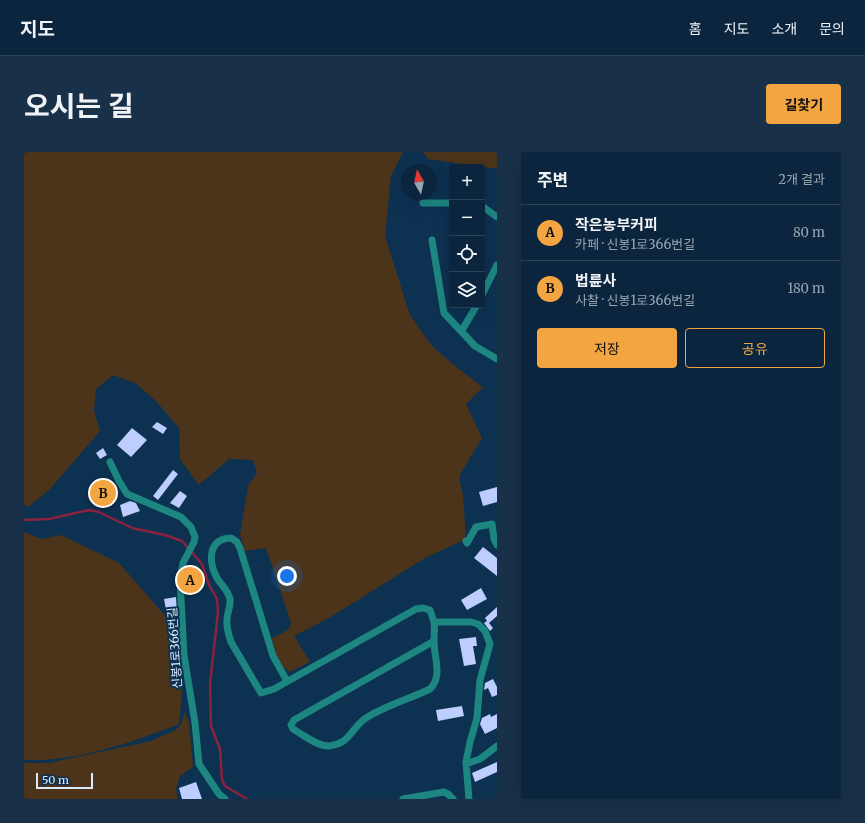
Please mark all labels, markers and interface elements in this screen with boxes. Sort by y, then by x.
text: 지도 [20,17,55,41]
text: 홈 [689,20,702,38]
text: 지도 [724,20,749,38]
text: 소개 [771,20,797,38]
text: 문의 [819,20,845,38]
button: 길찾기 [766,84,841,124]
text: 오시는 길 [24,88,134,124]
north arrow [401,164,437,200]
map controls [449,164,485,308]
button: + [449,164,485,200]
text: 주변 [537,169,568,191]
text: 2개 결과 [778,171,825,188]
button: − [449,200,485,236]
text: 작은농부커피 [575,215,658,234]
text: A [545,224,555,241]
text: 80 m [793,224,825,241]
button: locate [449,236,485,272]
text: 카페 · 신봉1로366번길 [575,236,695,253]
text: 법륜사 [575,271,616,290]
button: layers [449,272,485,308]
text: B [545,280,555,297]
text: 180 m [787,280,825,297]
text: 사찰 · 신봉1로366번길 [575,292,695,309]
button: 저장 [537,328,677,368]
button: 공유 [685,328,825,368]
pin: B [90,478,116,508]
pin: A [177,565,203,595]
your location [277,566,297,586]
street label: 신봉1로366번길 [164,607,185,689]
scale bar [36,771,93,790]
text: 50 m [42,773,69,787]

